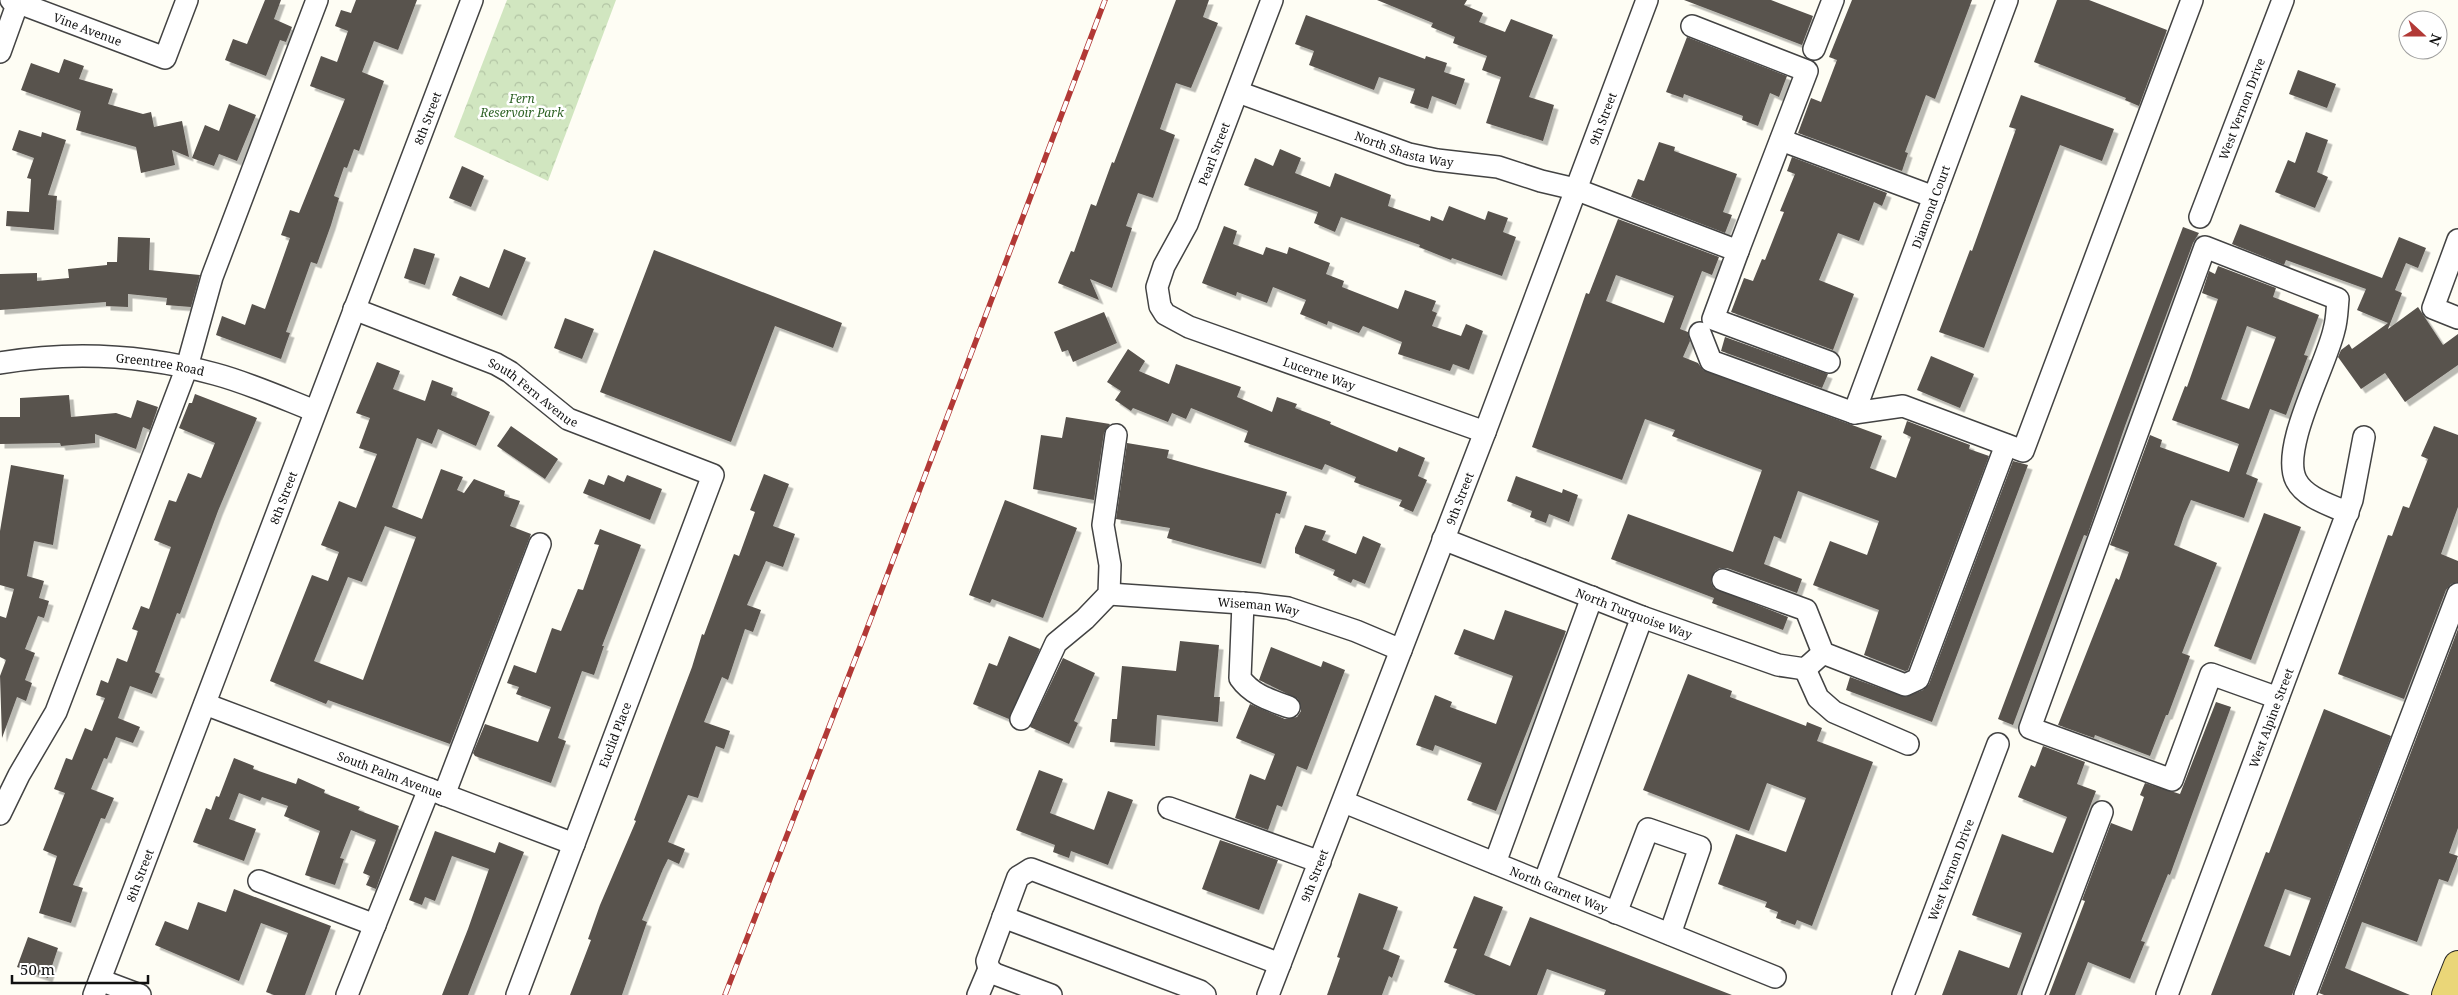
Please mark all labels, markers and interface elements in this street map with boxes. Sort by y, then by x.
street label: Vine Avenue [51,8,125,50]
north arrow [2398,10,2448,60]
text: N [2425,31,2446,48]
street label: West Vernon Drive [2214,55,2269,162]
street label: 8th Street [409,89,445,147]
park label: Fern Reservoir Park [479,90,565,121]
street label: 9th Street [1585,90,1620,148]
street label: Pearl Street [1194,120,1234,188]
street label: North Shasta Way [1352,127,1455,170]
street label: Diamond Court [1907,163,1954,251]
street label: Greentree Road [115,349,207,380]
street label: South Fern Avenue [486,353,581,431]
street label: Lucerne Way [1281,353,1358,394]
street label: 8th Street [265,469,301,526]
street label: 9th Street [1441,470,1477,527]
street label: North Turquoise Way [1573,583,1695,643]
street label: Wiseman Way [1217,593,1302,620]
street label: West Alpine Street [2244,665,2297,770]
street label: Euclid Place [595,700,635,770]
street label: South Palm Avenue [335,747,445,802]
street label: West Vernon Drive [1923,816,1977,923]
street label: 8th Street [122,847,157,904]
street label: 9th Street [1296,847,1332,904]
street label: North Garnet Way [1507,862,1611,917]
scale bar [12,952,149,984]
text: 50 m [20,959,55,979]

